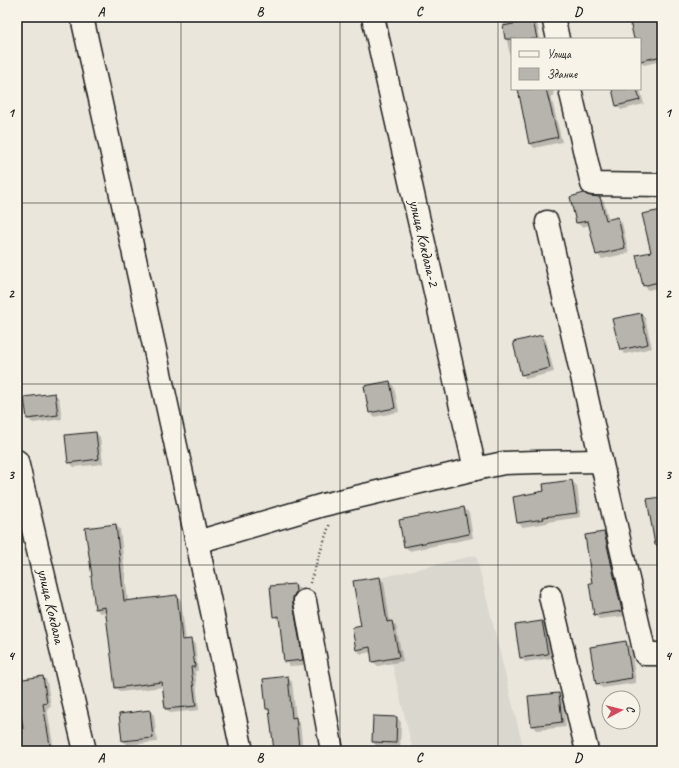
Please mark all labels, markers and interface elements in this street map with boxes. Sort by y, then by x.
text: A [98,4,106,20]
text: B [257,4,265,20]
text: C [416,4,424,20]
text: D [574,4,583,20]
legend [511,38,641,90]
text: Улица [547,46,572,62]
text: Здание [547,66,578,82]
text: 1 [8,105,16,121]
text: 1 [665,105,673,121]
street label: улица Кокдала-2 [404,197,444,290]
text: 2 [8,286,15,302]
text: 2 [665,286,672,302]
text: 3 [8,467,15,483]
text: 3 [665,467,672,483]
street label: улица Кокдала [32,566,70,647]
text: 4 [8,648,16,664]
text: 4 [665,648,673,664]
north arrow [601,690,641,730]
text: С [624,705,638,714]
text: A [98,750,106,766]
text: B [257,750,265,766]
text: C [416,750,424,766]
text: D [574,750,583,766]

